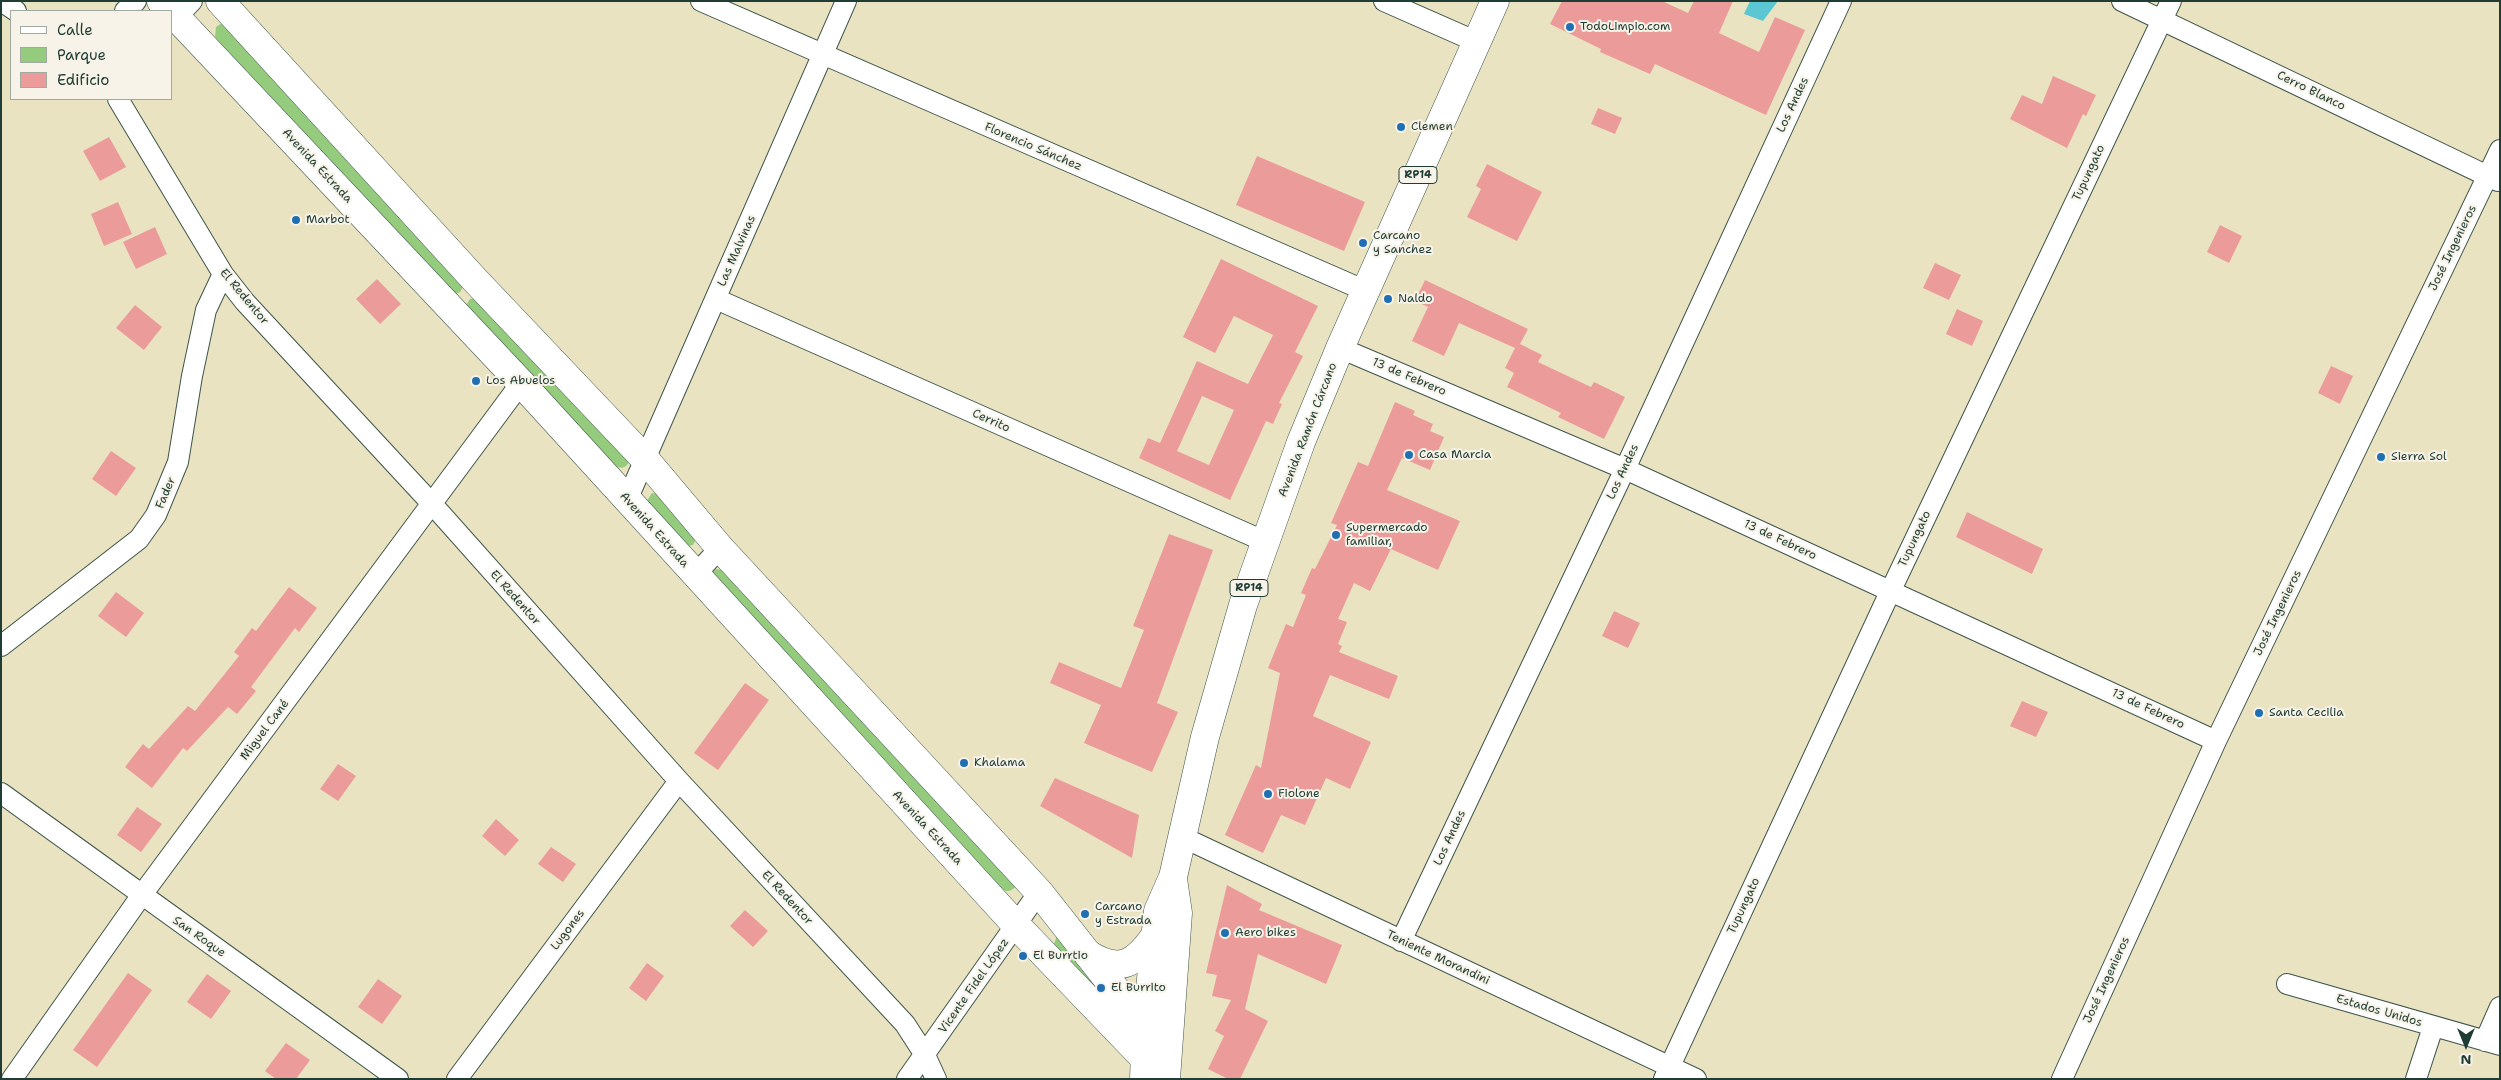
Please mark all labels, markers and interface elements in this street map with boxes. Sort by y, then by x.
legend [10,10,172,100]
text: Calle [57,20,93,40]
place label: TodoLimpio.com [1580,20,1670,34]
marker: TodoLimpio.com [1564,21,1576,33]
text: Parque [57,45,106,65]
street label: Cerro Blanco [2275,68,2347,114]
text: Edificio [57,70,109,90]
street label: Los Andes [1774,75,1812,135]
street label: Florencio Sánchez [982,120,1084,174]
place label: Clemen [1411,120,1453,134]
marker: Clemen [1395,121,1407,133]
street label: Avenida Estrada [279,126,355,206]
street label: Tupungato [2070,142,2108,204]
road number: RP14 [1399,166,1437,184]
street label: José Ingenieros [2426,203,2480,293]
place label: Marbot [306,213,350,227]
street label: Las Malvinas [715,213,759,289]
marker: Marbot [290,214,302,226]
place label: Carcano y Sanchez [1373,229,1432,257]
marker: Carcano y Sanchez [1357,237,1369,249]
street label: El Redentor [216,266,272,328]
place label: Naldo [1398,292,1433,306]
marker: Naldo [1382,293,1394,305]
street label: 13 de Febrero [1370,355,1448,399]
street label: Avenida Ramón Cárcano [1276,361,1340,499]
place label: Los Abuelos [486,374,555,388]
marker: Los Abuelos [470,375,482,387]
street label: Cerrito [970,406,1012,436]
street label: Los Andes [1604,442,1642,502]
place label: Casa Marcia [1419,448,1491,462]
marker: Casa Marcia [1403,449,1415,461]
place label: Sierra Sol [2391,450,2447,464]
marker: Sierra Sol [2375,451,2387,463]
street label: Fader [153,475,179,511]
street label: Avenida Estrada [616,489,692,571]
street label: Tupungato [1896,508,1934,570]
street label: 13 de Febrero [1741,517,1819,563]
place label: Supermercado familiar, [1346,521,1428,549]
marker: Supermercado familiar, [1330,529,1342,541]
street label: El Redentor [487,568,543,628]
street label: José Ingenieros [2251,568,2305,658]
road number: RP14 [1230,580,1268,596]
street label: 13 de Febrero [2109,686,2187,732]
street label: Miguel Cané [238,697,292,763]
place label: Santa Cecilia [2269,706,2344,720]
marker: Santa Cecilia [2253,707,2265,719]
place label: Khalama [974,756,1025,770]
marker: Khalama [958,757,970,769]
place label: Fiolone [1278,787,1320,801]
street label: Avenida Estrada [889,788,965,868]
marker: Fiolone [1262,788,1274,800]
street label: Los Andes [1431,808,1469,868]
street label: El Redentor [758,868,816,928]
street label: Tupungato [1725,875,1763,937]
place label: Carcano y Estrada [1095,900,1151,928]
street label: Lugones [548,907,588,953]
marker: Carcano y Estrada [1079,908,1091,920]
street label: San Roque [170,914,228,960]
place label: Aero bikes [1235,926,1296,940]
marker: Aero bikes [1219,927,1231,939]
street label: Teniente Morandini [1384,928,1492,988]
street label: José Ingenieros [2081,935,2133,1025]
street label: Vicente Fidel López [936,936,1012,1036]
place label: El Burrtio [1033,949,1088,963]
marker: El Burrtio [1017,950,1029,962]
place label: El Burrito [1111,981,1166,995]
marker: El Burrito [1095,982,1107,994]
street label: Estados Unidos [2334,992,2424,1030]
north arrow [2441,1020,2491,1070]
text: N [2460,1051,2472,1069]

